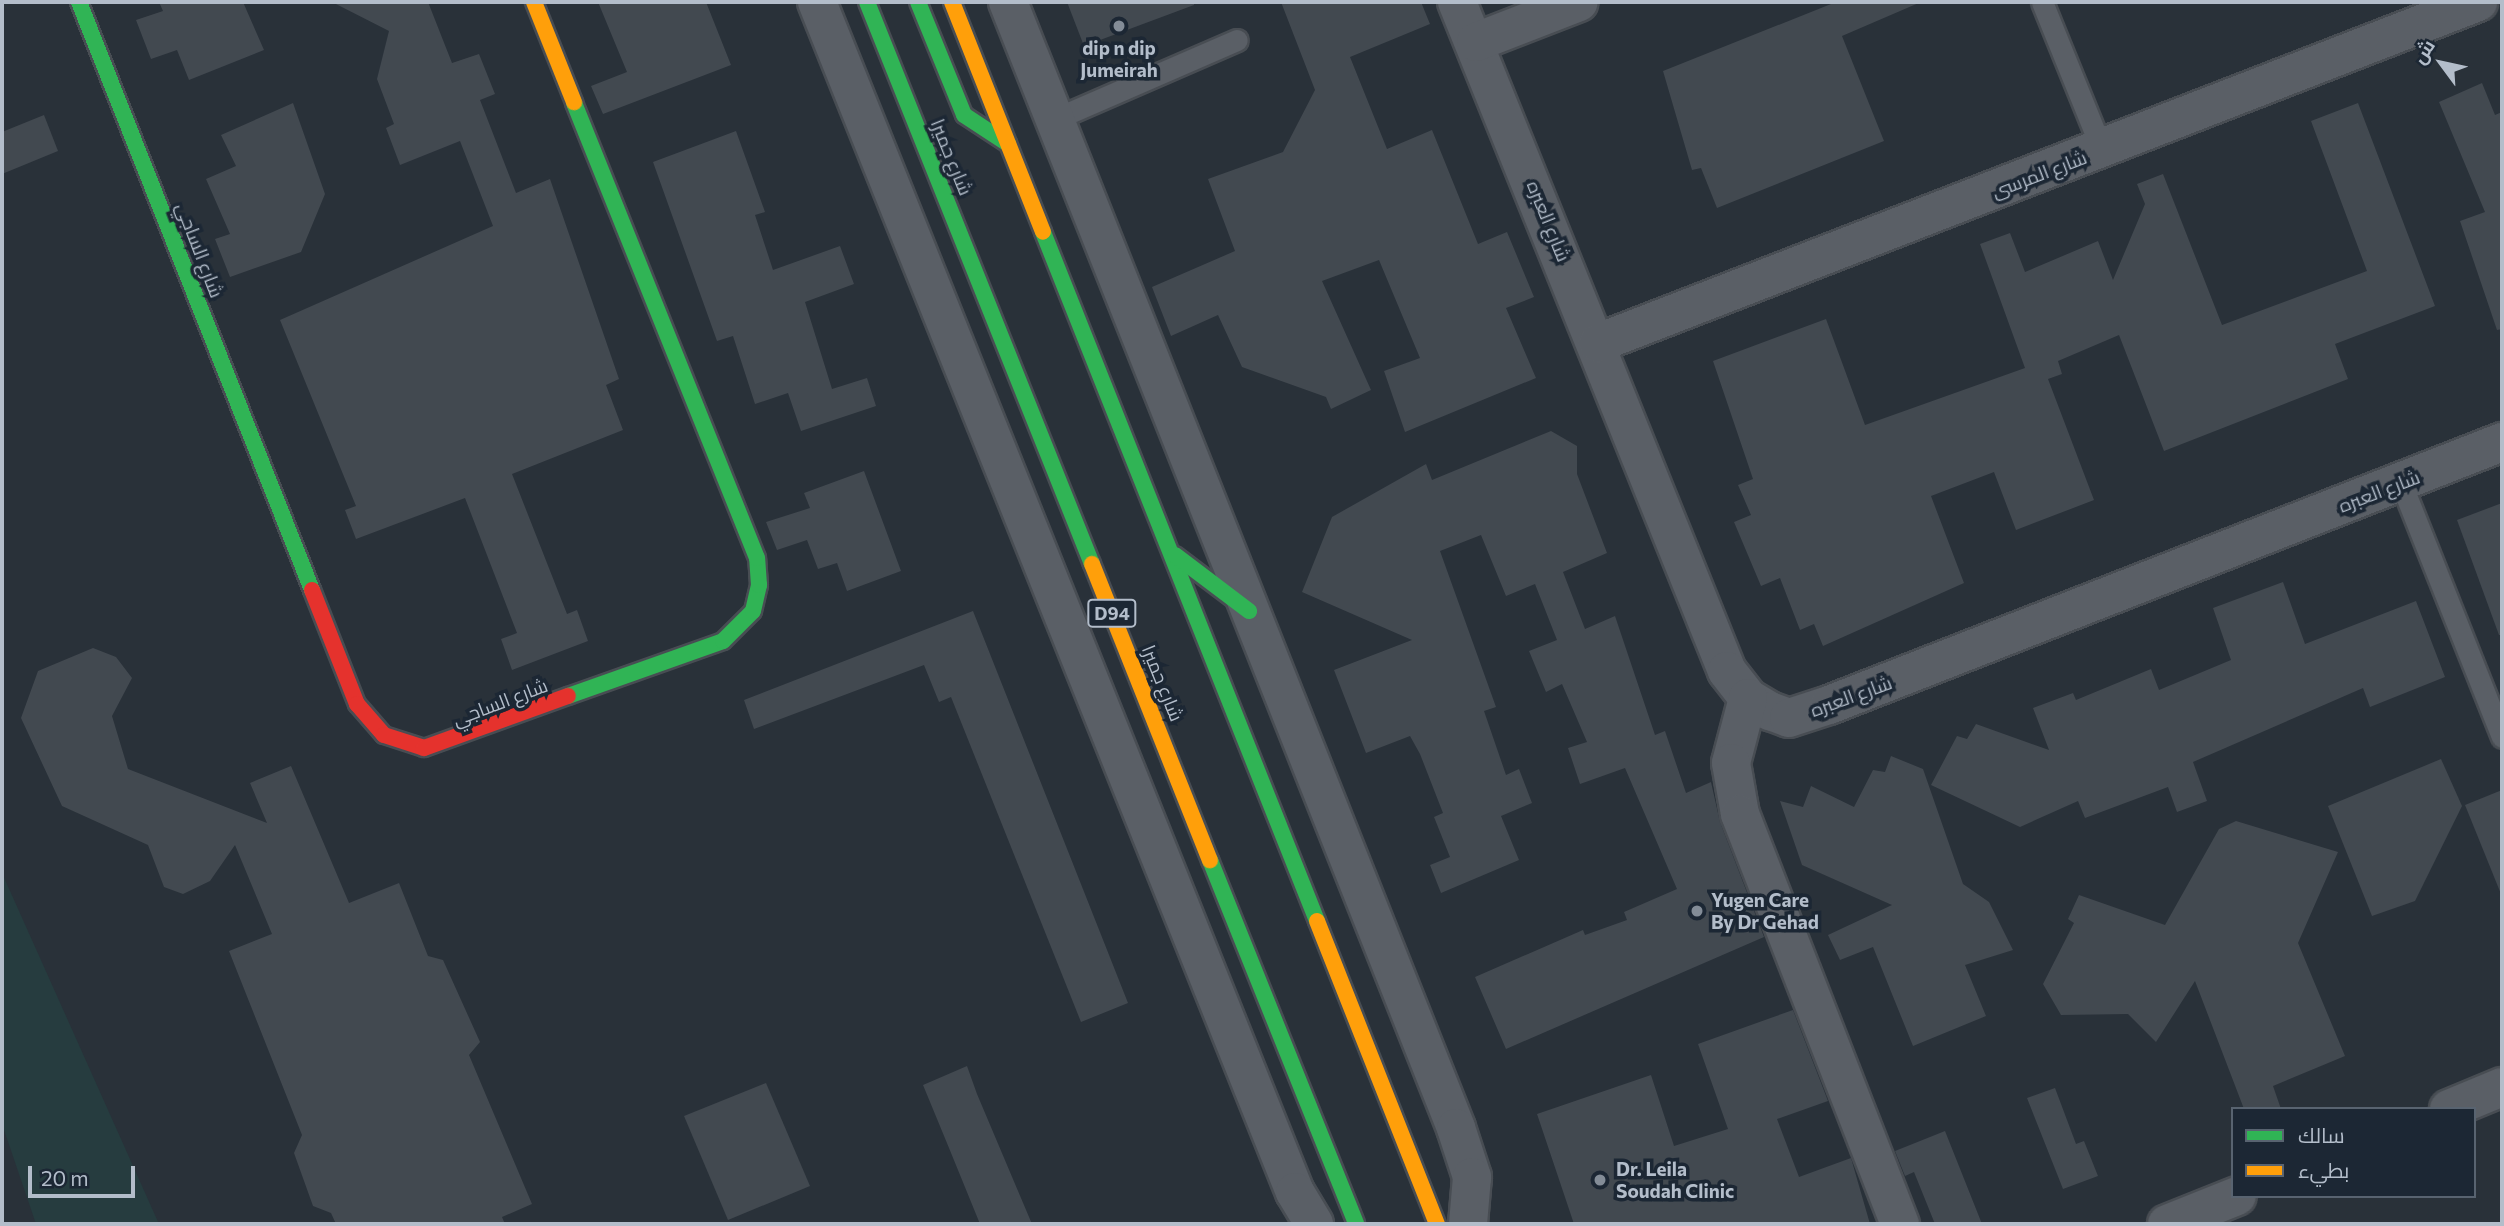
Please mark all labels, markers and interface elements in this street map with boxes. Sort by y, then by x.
marker: dip n dip Jumeirah [1111,18,1127,34]
north arrow [2406,28,2476,98]
text: ش [2407,35,2439,68]
place label: dip n dip Jumeirah [1080,37,1158,81]
street label: شارع جميرا [926,116,978,198]
street label: شارع المرسى [1988,145,2090,203]
street label: شارع العبره [1522,177,1576,265]
street label: شارع الساجي [171,199,229,301]
street label: شارع العبره [2335,465,2423,517]
road number: D94 [1086,598,1138,628]
street label: شارع جميرا [1137,642,1189,724]
street label: شارع العبره [1807,671,1895,721]
street label: شارع الساجي [449,673,551,731]
place label: Yugen Care By Dr Gehad [1711,889,1819,933]
marker: Yugen Care By Dr Gehad [1689,903,1705,919]
legend [2231,1107,2476,1198]
text: سالك [2298,1122,2345,1147]
scale bar [32,1152,138,1196]
text: بطيء [2298,1157,2349,1182]
place label: Dr. Leila Soudah Clinic [1616,1158,1734,1202]
text: 20 m [41,1165,89,1190]
marker: Dr. Leila Soudah Clinic [1590,1170,1610,1190]

